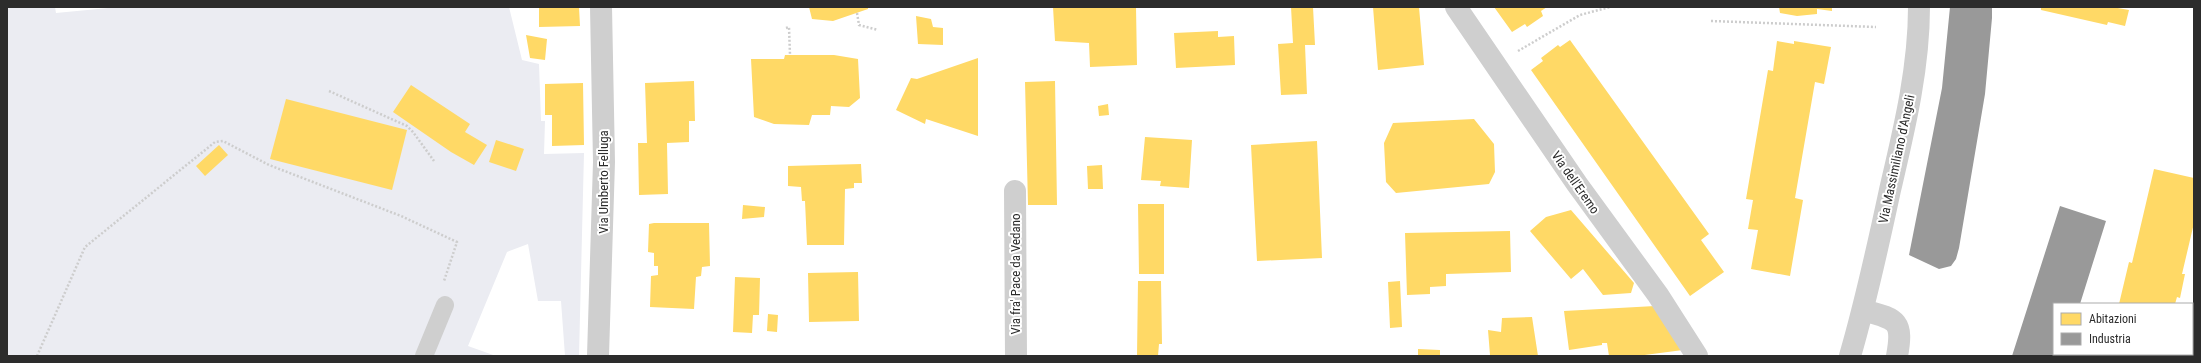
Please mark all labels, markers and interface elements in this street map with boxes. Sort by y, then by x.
street label: Via Massimiliano d'Angeli [1875,93,1917,225]
street label: Via Umberto Felluga [596,130,611,234]
street label: Via dell'Eremo [1549,148,1603,216]
street label: Via fra' Pace da Vedano [1008,213,1023,335]
legend [2053,303,2193,355]
text: Abitazioni [2089,312,2137,326]
text: Industria [2089,332,2131,346]

